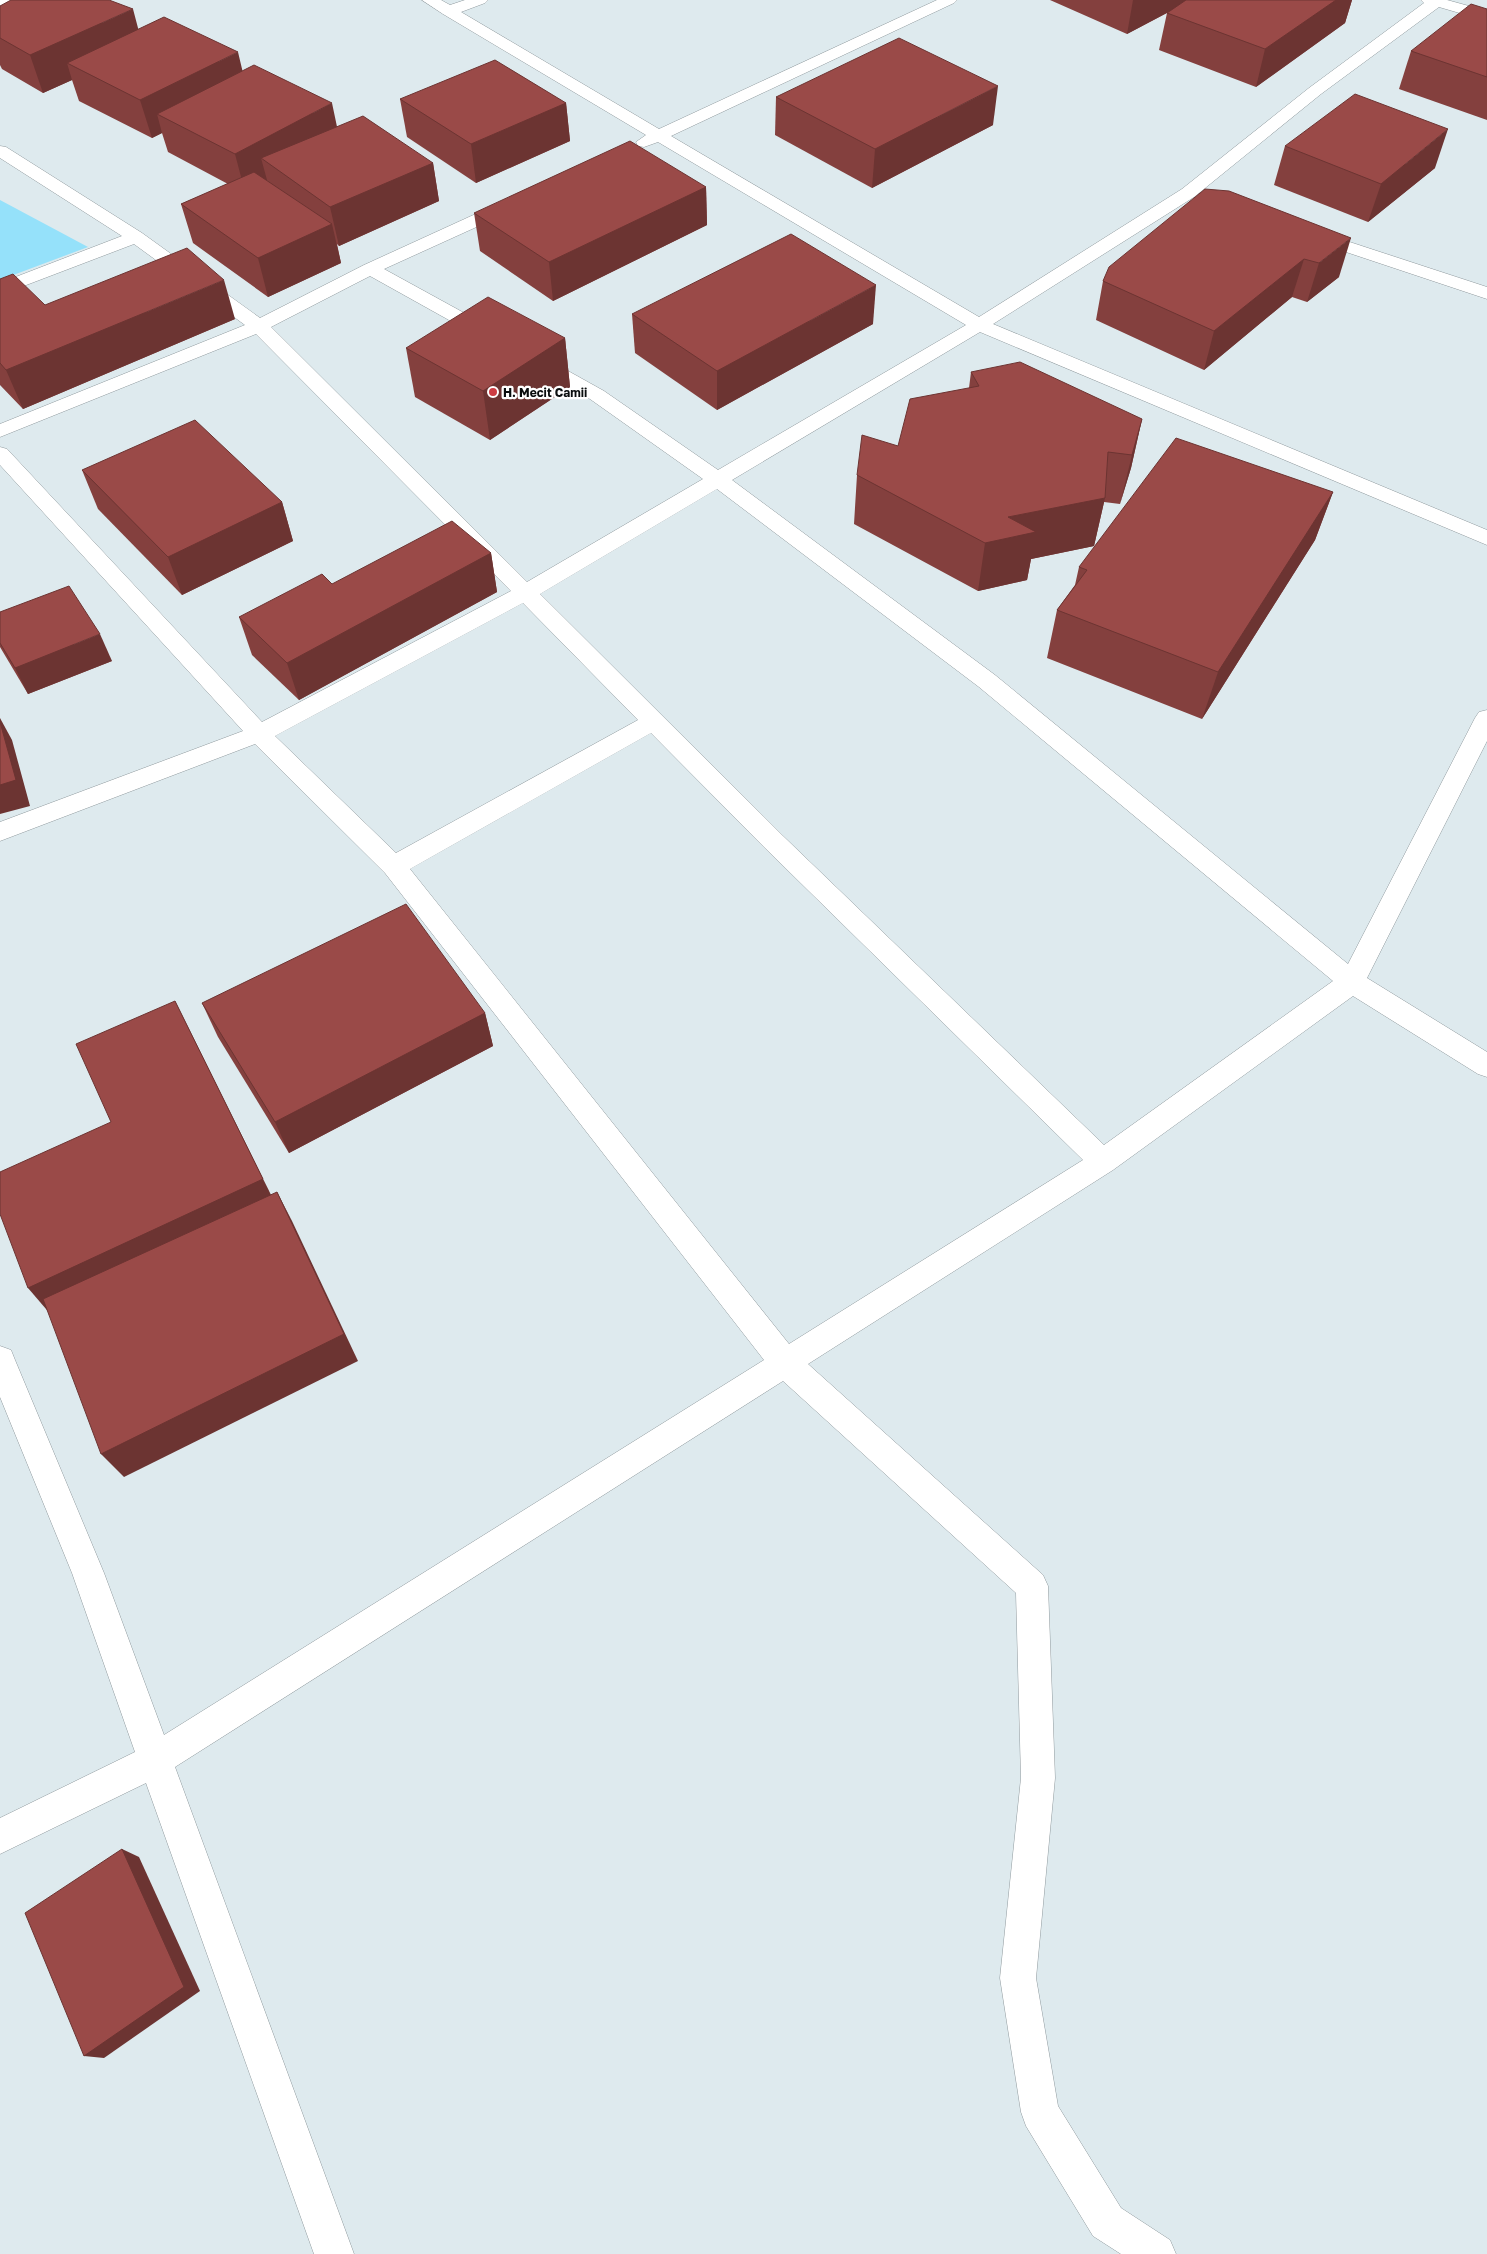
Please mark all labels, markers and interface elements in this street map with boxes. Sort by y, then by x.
place label: H. Mecit Camii [503,385,587,400]
marker: H. Mecit Camii [487,386,499,398]

